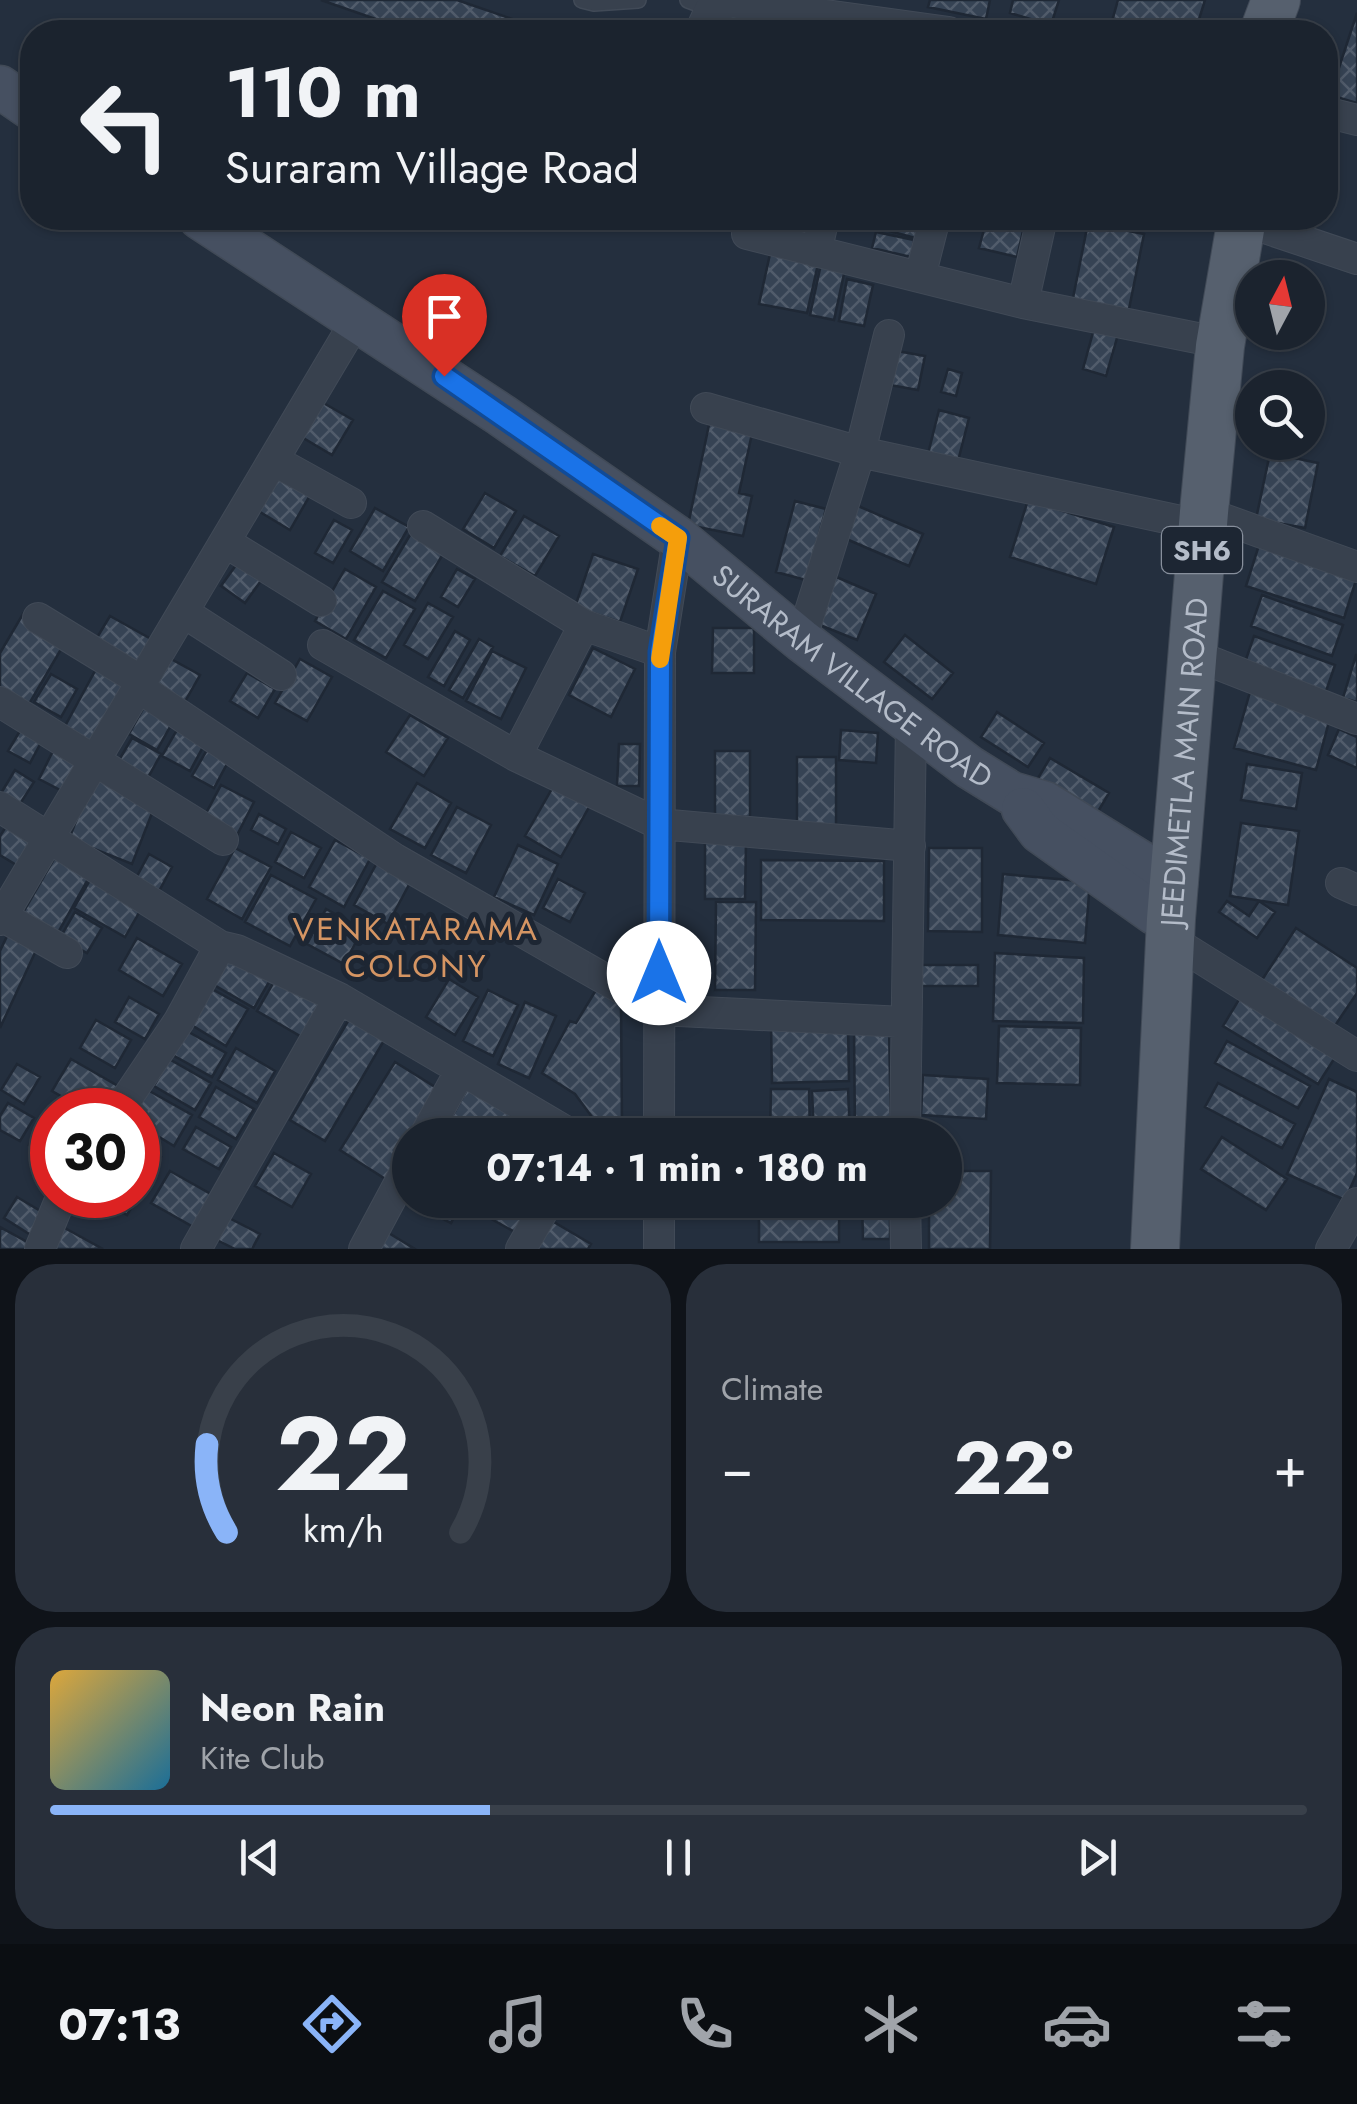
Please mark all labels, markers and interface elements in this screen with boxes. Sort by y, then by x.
text: 110 m [225,42,421,143]
icon: left [60,60,190,190]
text: Suraram Village Road [225,135,639,200]
north arrow [1235,260,1325,350]
map controls [1235,260,1325,460]
pin [402,274,487,377]
icon: arrive [417,289,472,344]
button: search [1235,370,1325,460]
road number: SH6 [1162,527,1242,573]
street label: SURARAM VILLAGE ROAD [703,554,1001,798]
street label: JEEDIMETLA MAIN ROAD [1149,596,1218,931]
district label: VENKATARAMA COLONY [293,906,539,989]
position arrow [607,921,711,1025]
speed limit sign: 30 [30,1088,160,1218]
text: 07:14 · 1 min · 180 m [486,1140,868,1195]
text: Climate [721,1366,823,1412]
text: 22 [275,1379,411,1529]
text: 22° [953,1414,1074,1522]
text: − [721,1428,753,1508]
text: + [1273,1428,1307,1508]
text: km/h [303,1504,383,1555]
text: Neon Rain [200,1680,385,1735]
text: Kite Club [200,1735,324,1781]
icon: previous [232,1830,287,1885]
icon: pause [651,1830,706,1885]
icon: next [1070,1830,1125,1885]
icon: directions [297,1989,367,2059]
icon: music [483,1989,553,2059]
icon: phone [670,1989,740,2059]
icon: climate [856,1989,926,2059]
icon: car [1042,1989,1112,2059]
icon: filters [1229,1989,1299,2059]
text: 07:13 [58,1992,180,2057]

